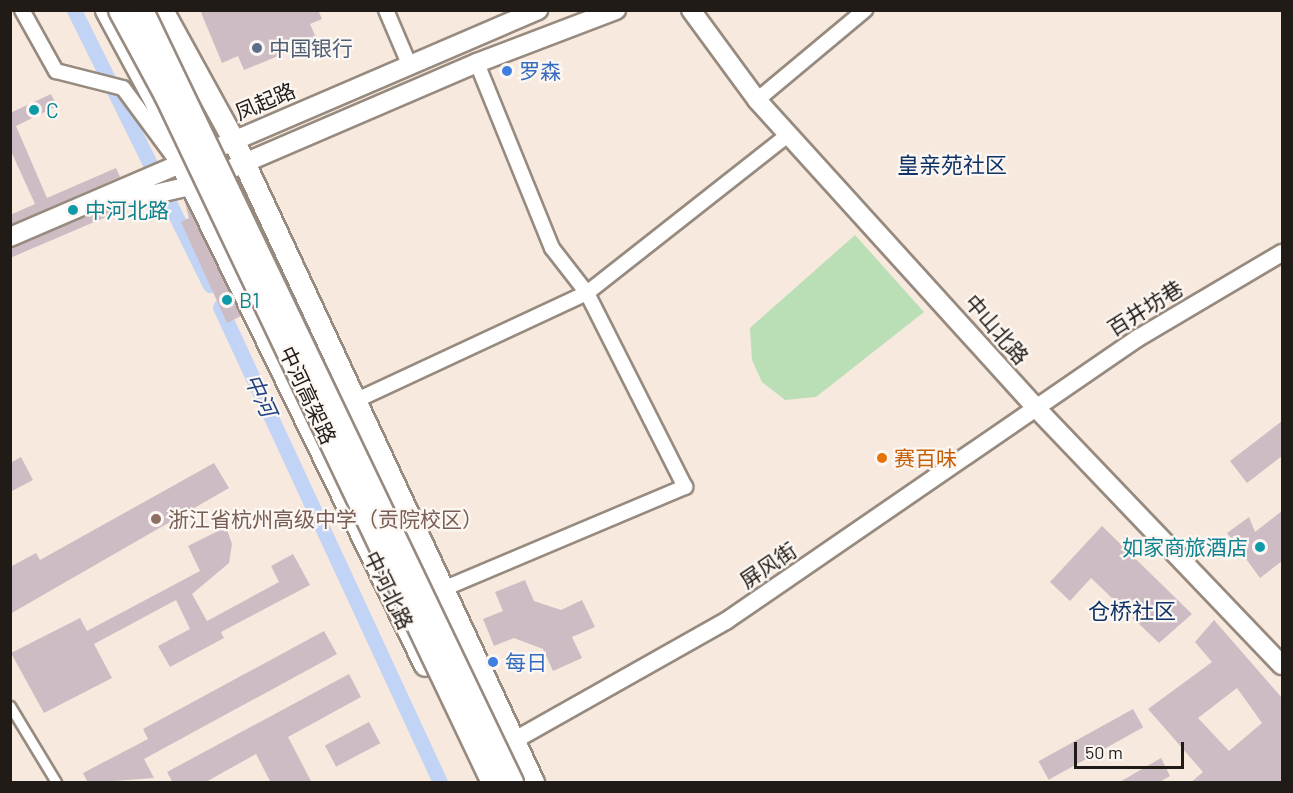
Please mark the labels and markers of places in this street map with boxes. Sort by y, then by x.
place label: 中国银行 [269,35,353,61]
marker: 中国银行 [250,41,264,55]
place label: 罗森 [519,58,561,84]
marker: 罗森 [500,64,514,78]
place label: C [46,97,59,123]
marker: C [27,103,41,117]
place label: 中河北路 [85,197,169,223]
marker: 中河北路 [66,203,80,217]
place label: B1 [239,287,260,313]
marker: B1 [220,293,234,307]
place label: 赛百味 [894,445,957,471]
marker: 赛百味 [875,451,889,465]
place label: 浙江省杭州高级中学（贡院校区） [168,506,483,532]
marker: 浙江省杭州高级中学（贡院校区） [149,512,163,526]
place label: 如家商旅酒店 [1122,534,1248,560]
marker: 如家商旅酒店 [1253,540,1267,554]
place label: 每日 [505,649,547,675]
marker: 每日 [486,655,500,669]

